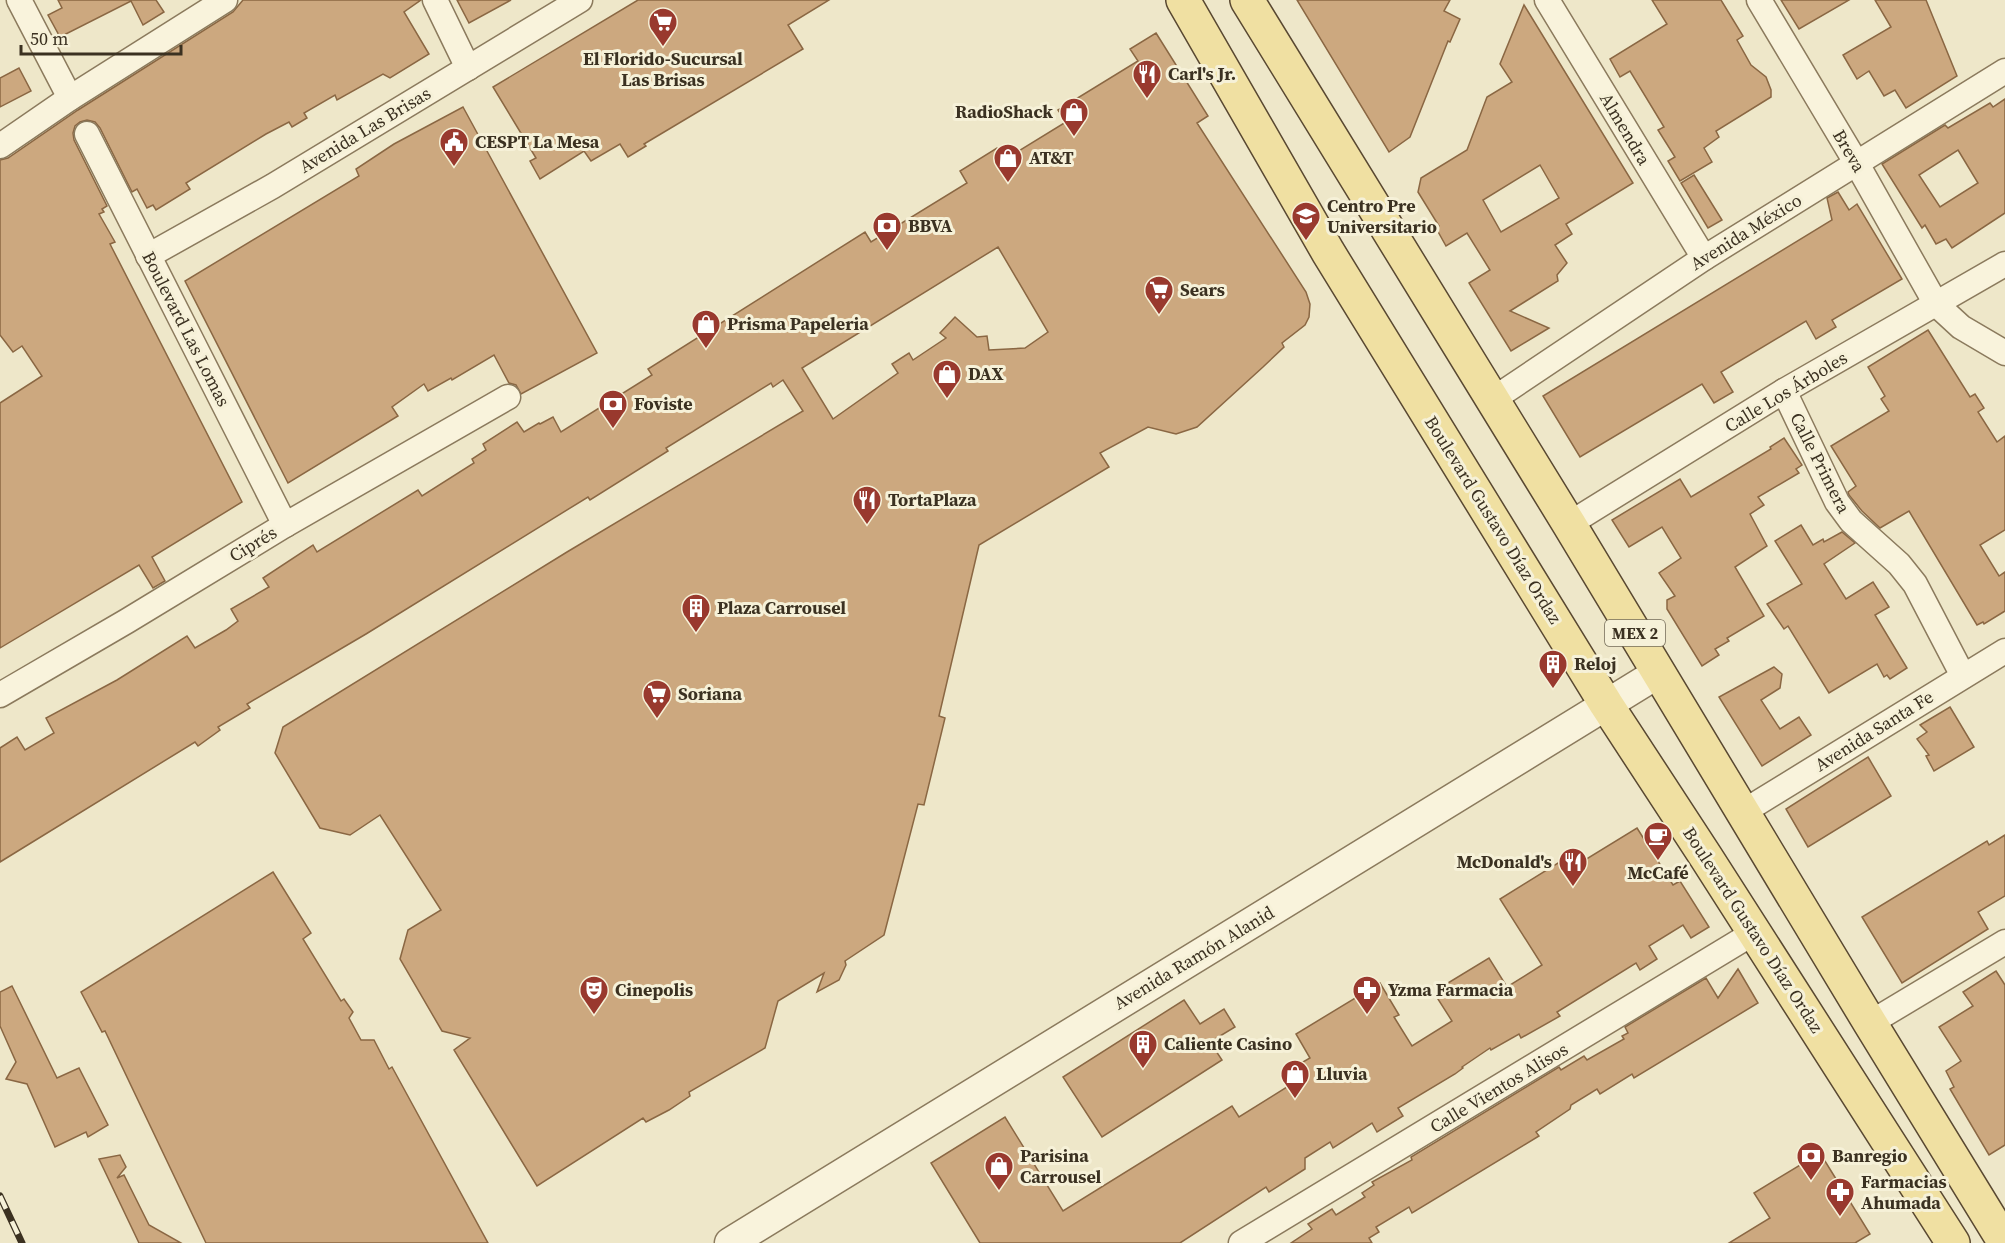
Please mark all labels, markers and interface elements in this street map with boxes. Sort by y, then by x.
supermarket icon: El Florido-Sucursal Las Brisas [647,6,679,48]
scale bar [21,18,182,56]
text: 50 m [30,26,68,51]
place label: El Florido-Sucursal Las Brisas [583,46,743,92]
restaurant icon: Carl's Jr. [1131,58,1163,100]
place label: Carl's Jr. [1168,61,1236,86]
street label: Avenida Las Brisas [294,80,435,179]
street label: Almendra [1594,88,1657,170]
shop icon: RadioShack [1058,96,1090,138]
place label: RadioShack [955,99,1053,124]
street label: Breva [1827,125,1872,178]
public building icon: CESPT La Mesa [438,126,470,168]
place label: CESPT La Mesa [475,129,600,154]
shop icon: AT&T [992,142,1024,184]
place label: AT&T [1029,145,1074,170]
street label: Avenida México [1685,187,1806,276]
place label: Centro Pre Universitario [1327,193,1437,239]
school or university icon: Centro Pre Universitario [1290,200,1322,242]
bank icon: BBVA [871,210,903,252]
place label: BBVA [908,213,952,238]
street label: Boulevard Las Lomas [136,247,237,411]
supermarket icon: Sears [1143,274,1175,316]
place label: Sears [1180,277,1225,302]
shop icon: Prisma Papeleria [690,308,722,350]
place label: Prisma Papeleria [727,311,869,336]
street label: Calle Los Árboles [1720,345,1852,438]
shop icon: DAX [931,358,963,400]
place label: DAX [968,361,1004,386]
bank icon: Foviste [597,388,629,430]
place label: Foviste [634,391,693,416]
street label: Calle Primera [1784,408,1857,518]
street label: Boulevard Gustavo Díaz Ordaz [1419,411,1568,629]
restaurant icon: TortaPlaza [851,484,883,526]
place label: TortaPlaza [888,487,977,512]
street label: Ciprés [224,520,281,568]
building icon: Plaza Carrousel [680,592,712,634]
place label: Plaza Carrousel [717,595,846,620]
road number: MEX 2 [1605,620,1665,646]
building icon: Reloj [1537,648,1569,690]
place label: Reloj [1574,651,1617,676]
supermarket icon: Soriana [641,678,673,720]
place label: Soriana [678,681,742,706]
street label: Avenida Santa Fe [1810,684,1938,777]
cafe icon: McCafé [1642,820,1674,862]
street label: Boulevard Gustavo Díaz Ordaz [1677,822,1830,1038]
restaurant icon: McDonald's [1557,846,1589,888]
place label: McDonald's [1456,849,1552,874]
place label: McCafé [1627,860,1689,885]
street label: Avenida Ramón Alanid [1109,900,1279,1015]
theatre icon: Cinepolis [578,974,610,1016]
pharmacy icon: Yzma Farmacia [1351,974,1383,1016]
place label: Cinepolis [615,977,693,1002]
place label: Yzma Farmacia [1388,977,1514,1002]
building icon: Caliente Casino [1127,1028,1159,1070]
place label: Caliente Casino [1164,1031,1292,1056]
street label: Calle Vientos Alisos [1425,1036,1573,1139]
shop icon: Lluvia [1279,1058,1311,1100]
place label: Lluvia [1316,1061,1368,1086]
bank icon: Banregio [1795,1140,1827,1182]
place label: Parisina Carrousel [1020,1143,1102,1189]
place label: Banregio [1832,1143,1907,1168]
shop icon: Parisina Carrousel [983,1150,1015,1192]
place label: Farmacias Ahumada [1861,1169,1947,1215]
pharmacy icon: Farmacias Ahumada [1824,1176,1856,1218]

